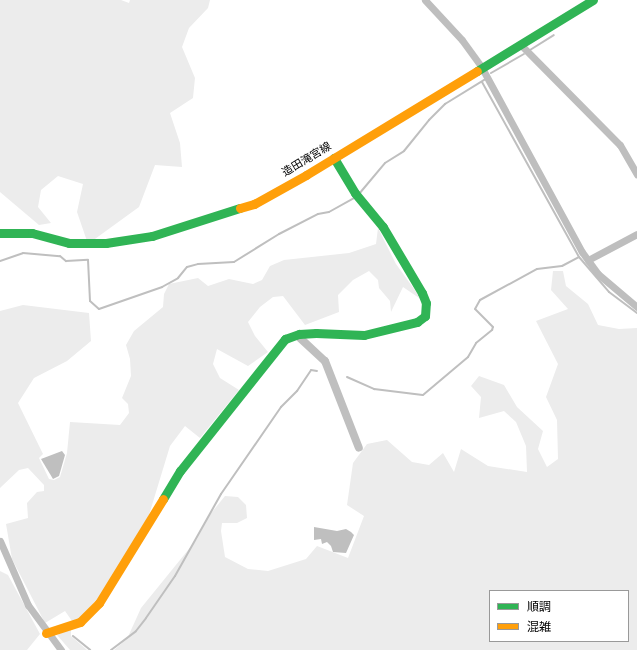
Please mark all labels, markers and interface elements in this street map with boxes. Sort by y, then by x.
street label: 造田滝宮線 [280,140,334,180]
legend [489,590,629,642]
text: 順調 [527,600,551,615]
text: 混雑 [527,620,551,635]

